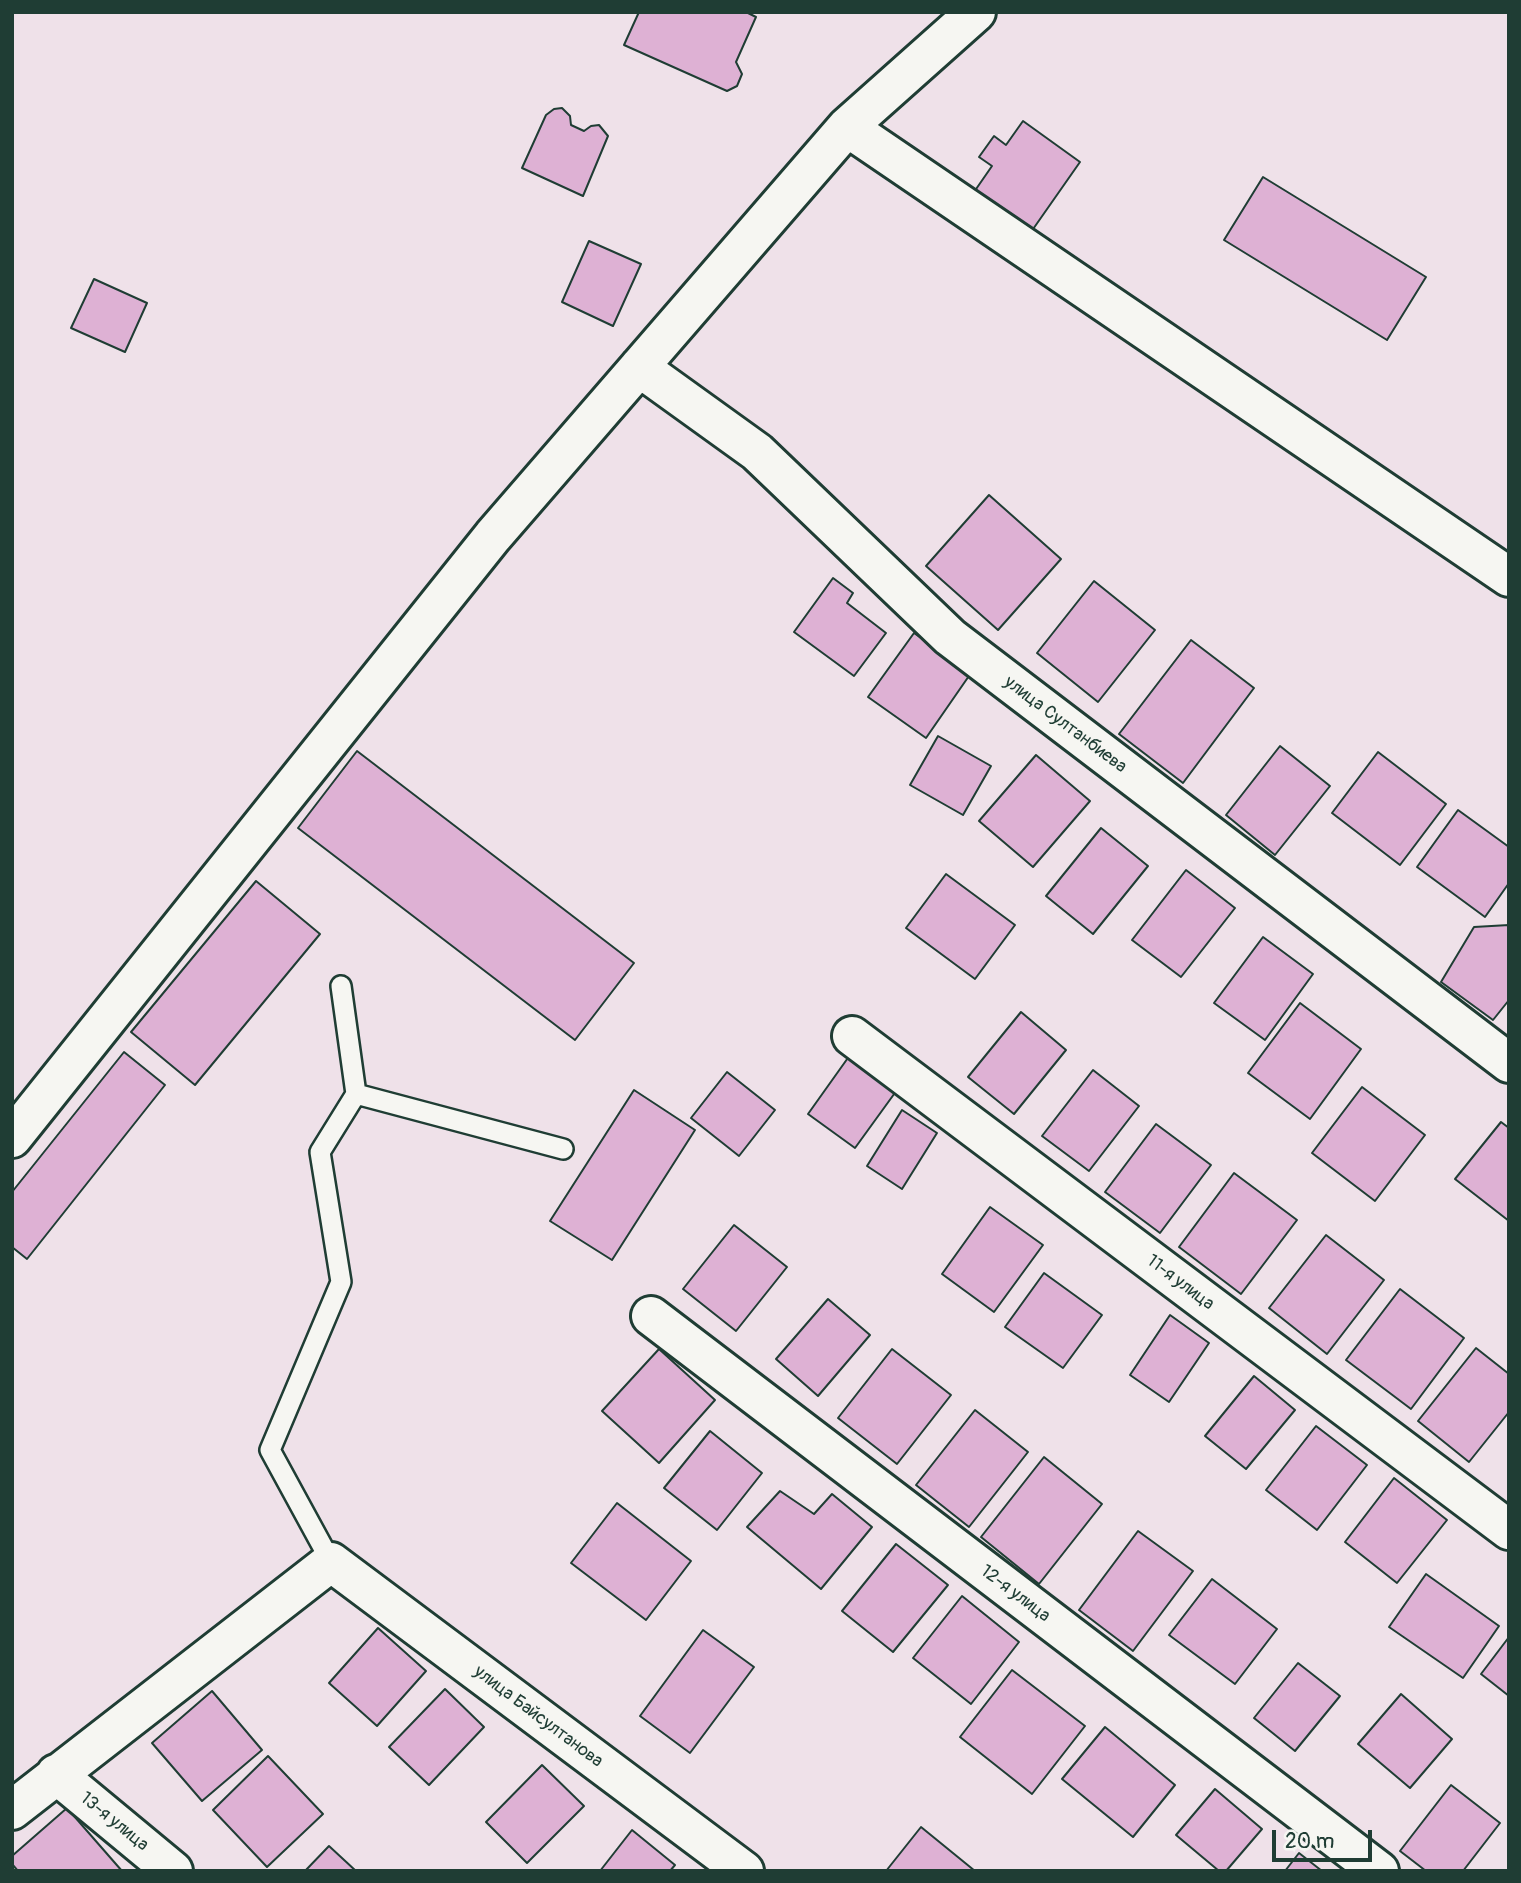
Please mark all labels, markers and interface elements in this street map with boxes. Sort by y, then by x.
street label: улица Султанбиева [999,672,1131,778]
street label: 11-я улица [1142,1251,1218,1315]
street label: 12-я улица [976,1561,1054,1627]
street label: улица Байсултанова [469,1661,607,1773]
street label: 13-я улица [75,1788,153,1856]
scale bar [1276,1816,1376,1860]
text: 20 m [1285,1828,1334,1855]

